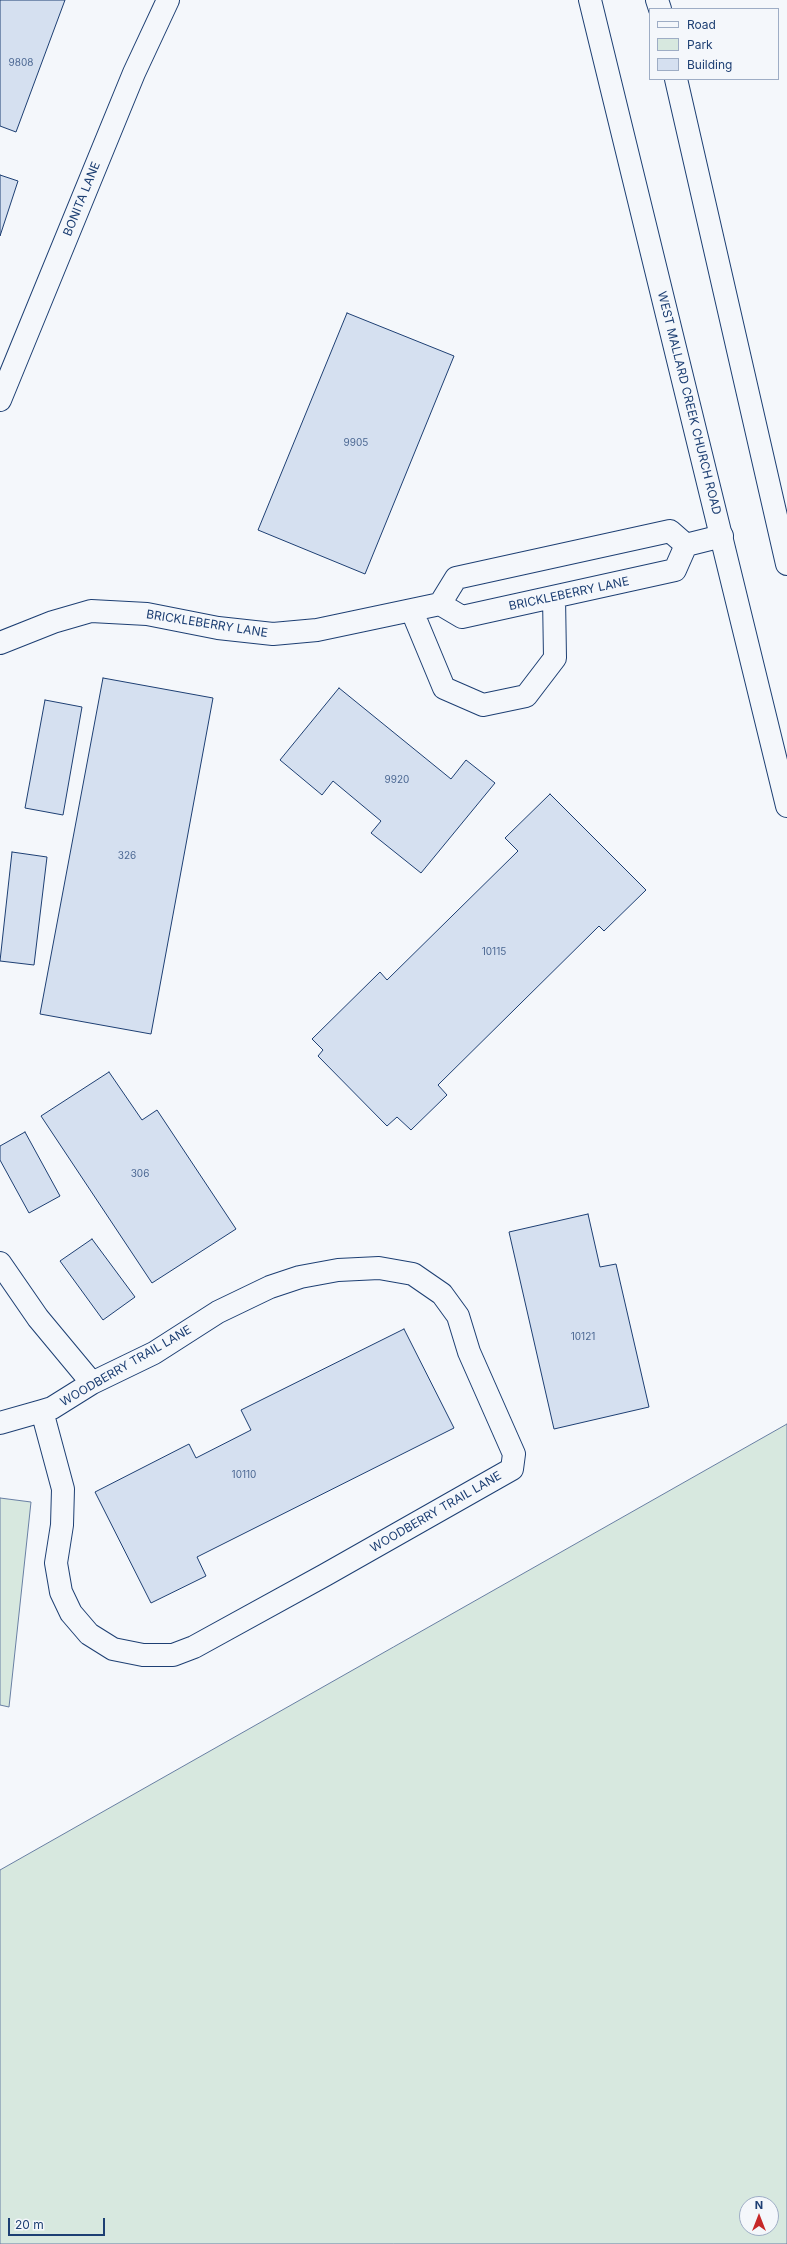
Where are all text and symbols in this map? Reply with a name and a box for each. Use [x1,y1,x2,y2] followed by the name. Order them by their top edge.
[649,8,779,80] legend
[687,17,716,32] text: Road
[687,37,713,52] text: Park
[9,57,33,69] house number: 9808
[687,57,732,72] text: Building
[61,160,103,238] street label: BONITA LANE
[654,290,724,516] street label: WEST MALLARD CREEK CHURCH ROAD
[344,437,368,449] house number: 9905
[508,574,630,614] street label: BRICKLEBERRY LANE
[145,607,269,641] street label: BRICKLEBERRY LANE
[385,774,409,786] house number: 9920
[118,850,136,862] house number: 326
[482,946,506,958] house number: 10115
[131,1168,149,1180] house number: 306
[58,1323,194,1409] street label: WOODBERRY TRAIL LANE
[571,1331,595,1343] house number: 10121
[232,1469,256,1481] house number: 10110
[368,1469,504,1555] street label: WOODBERRY TRAIL LANE
[739,2196,779,2236] north arrow
[755,2198,763,2212] text: N
[10,2210,107,2236] scale bar
[15,2217,44,2232] text: 20 m

